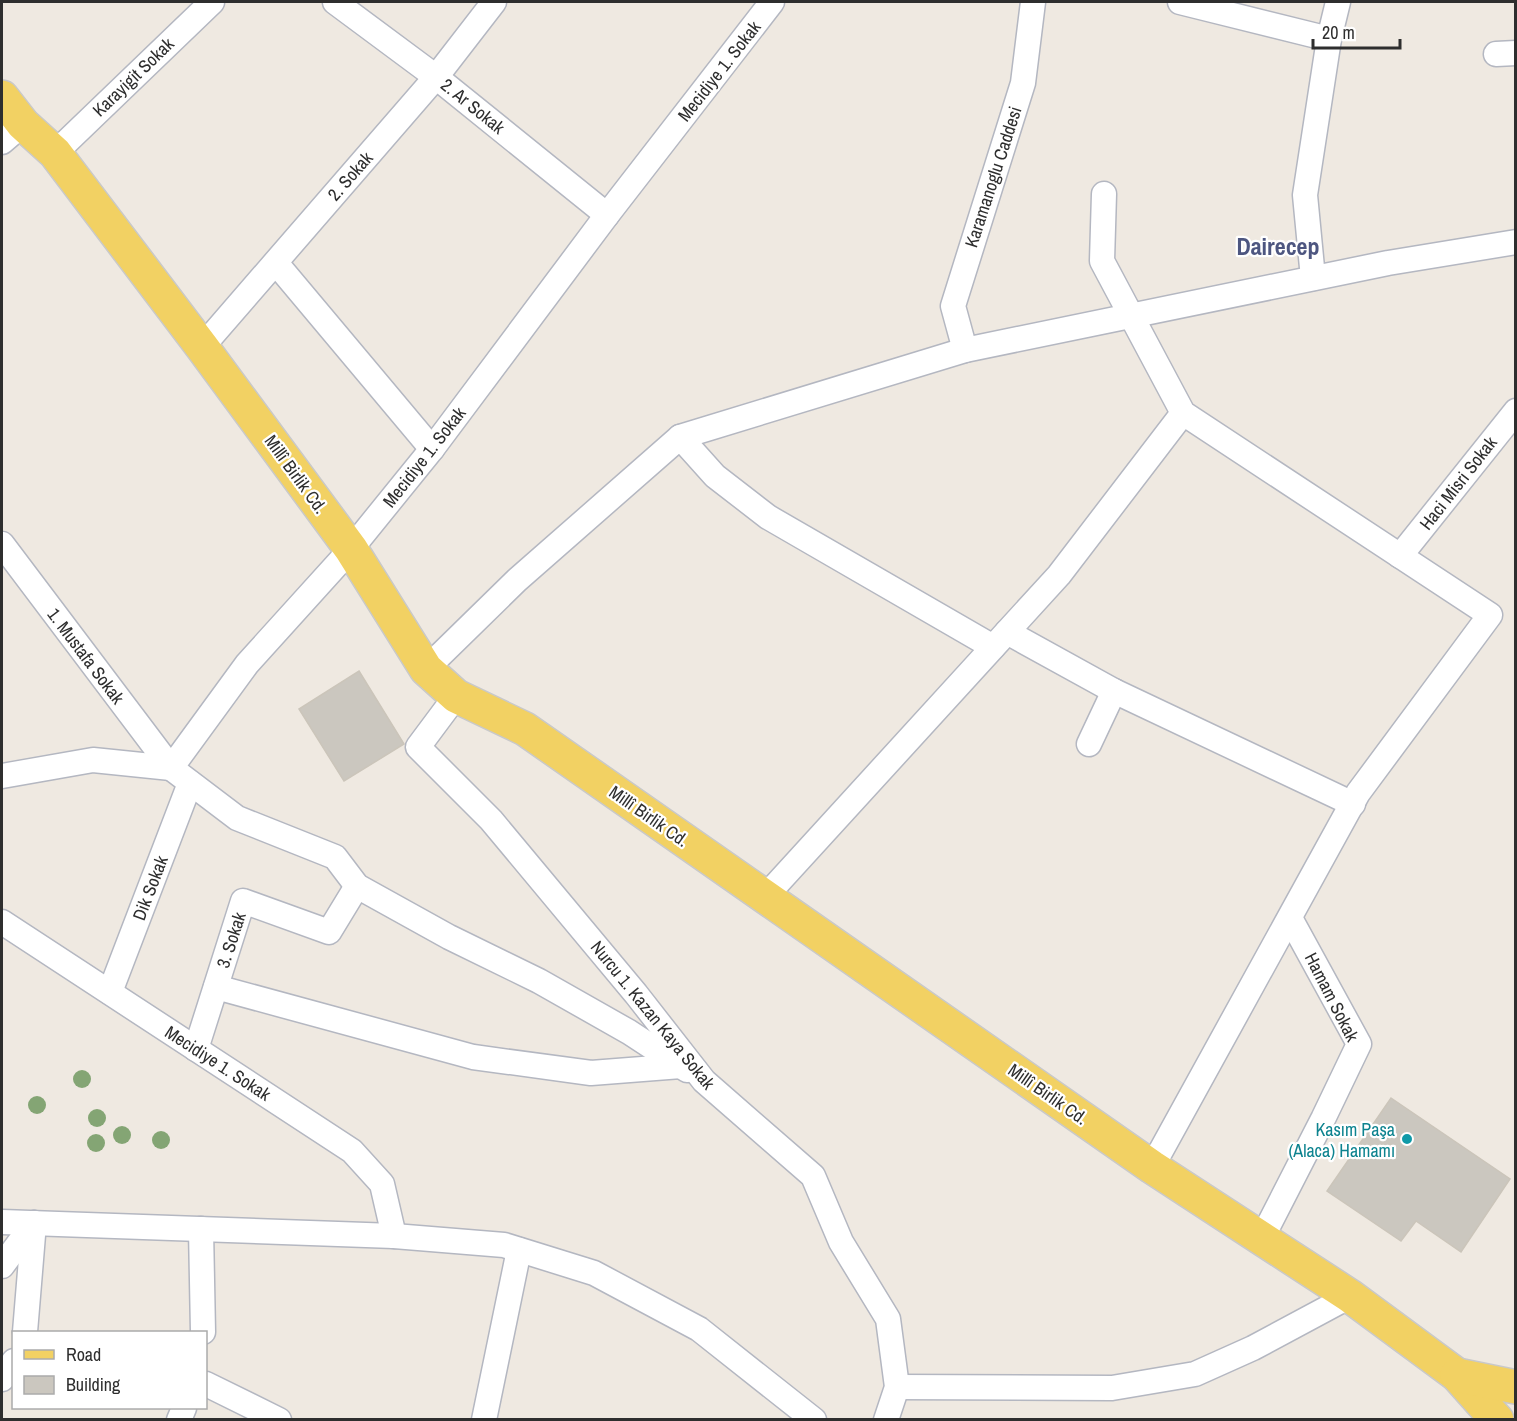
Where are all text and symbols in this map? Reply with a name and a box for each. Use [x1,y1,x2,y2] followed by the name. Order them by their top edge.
[1313,12,1400,50] scale bar
[672,15,767,127] street label: Mecidiye 1. Sokak
[1322,20,1355,45] text: 20 m
[87,31,180,122] street label: Karayigit Sokak
[436,73,511,140] street label: 2. Ar Sokak
[958,103,1028,251] street label: Karamanoglu Caddesi
[322,146,379,206] street label: 2. Sokak
[1236,230,1320,262] district label: Dairecep
[377,401,472,513] street label: Mecidiye 1. Sokak
[259,429,333,519] street label: Millî Birlik Cd.
[1414,431,1503,535] street label: Haci Misri Sokak
[42,603,131,710] street label: 1. Mustafa Sokak
[604,779,694,853] street label: Millî Birlik Cd.
[126,852,174,924] street label: Dik Sokak
[210,908,252,971] street label: 3. Sokak
[585,935,721,1095] street label: Nurcu 1. Kazan Kaya Sokak
[1299,948,1365,1046] street label: Hamam Sokak
[160,1019,276,1107] street label: Mecidiye 1. Sokak
[1003,1057,1093,1131] street label: Millî Birlik Cd.
[1288,1117,1395,1163] place label: Kasım Paşa (Alaca) Hamamı
[1400,1132,1414,1146] marker: Kasım Paşa (Alaca) Hamamı
[12,1331,207,1409] legend
[66,1342,101,1367] text: Road
[66,1372,121,1397] text: Building

